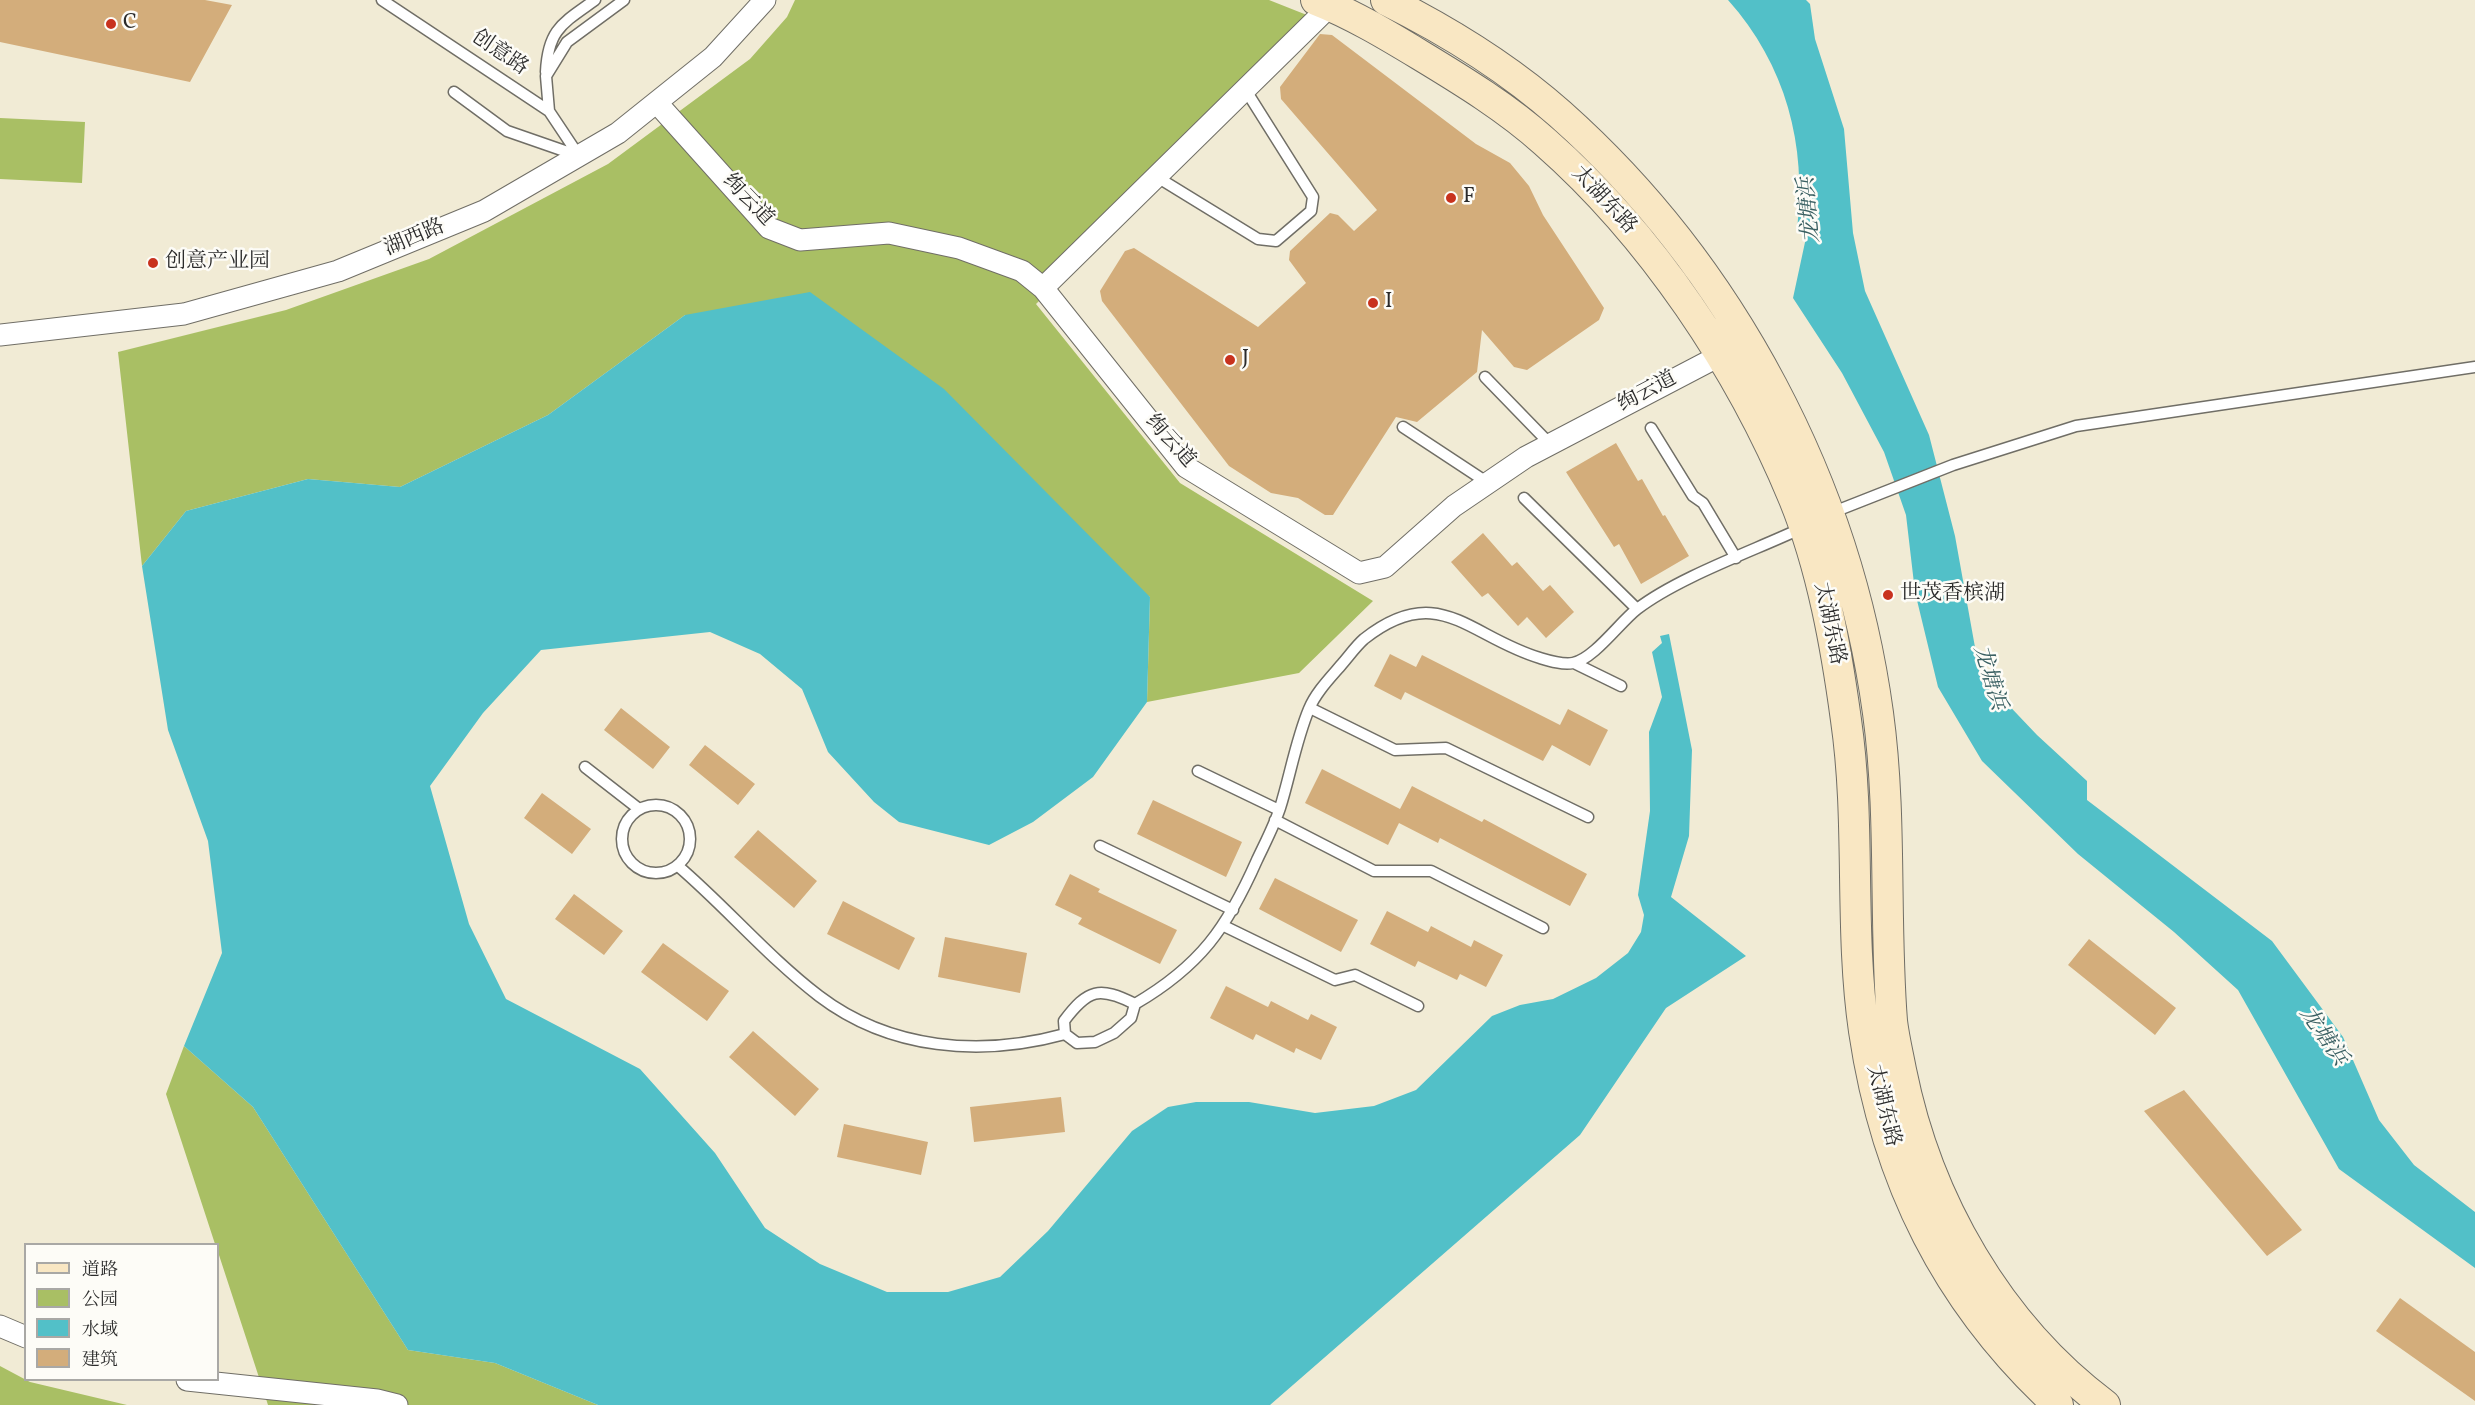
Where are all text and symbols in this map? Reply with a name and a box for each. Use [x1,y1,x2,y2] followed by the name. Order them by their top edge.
[123,11,137,37] place label: C
[104,17,118,31] marker: C
[466,26,532,82] street label: 创意路
[1565,162,1641,240] street label: 太湖东路
[716,170,778,232] street label: 绚云道
[1795,176,1827,244] water label: 龙塘浜
[1463,185,1475,211] place label: F
[1444,191,1458,205] marker: F
[381,215,449,263] street label: 湖西路
[165,250,270,276] place label: 创意产业园
[146,256,160,270] marker: 创意产业园
[1385,290,1392,316] place label: I
[1366,296,1380,310] marker: I
[1242,347,1249,373] place label: J
[1223,353,1237,367] marker: J
[1614,367,1682,419] street label: 绚云道
[1139,410,1199,474] street label: 绚云道
[1807,580,1849,668] street label: 太湖东路
[1900,582,2005,608] place label: 世茂香槟湖
[1881,588,1895,602] marker: 世茂香槟湖
[1966,643,2010,713] water label: 龙塘浜
[2292,1002,2352,1072] water label: 龙塘浜
[1860,1062,1904,1150] street label: 太湖东路
[24,1243,219,1381] legend
[82,1258,118,1283] text: 道路
[82,1288,118,1313] text: 公园
[82,1318,118,1343] text: 水域
[82,1348,118,1373] text: 建筑

